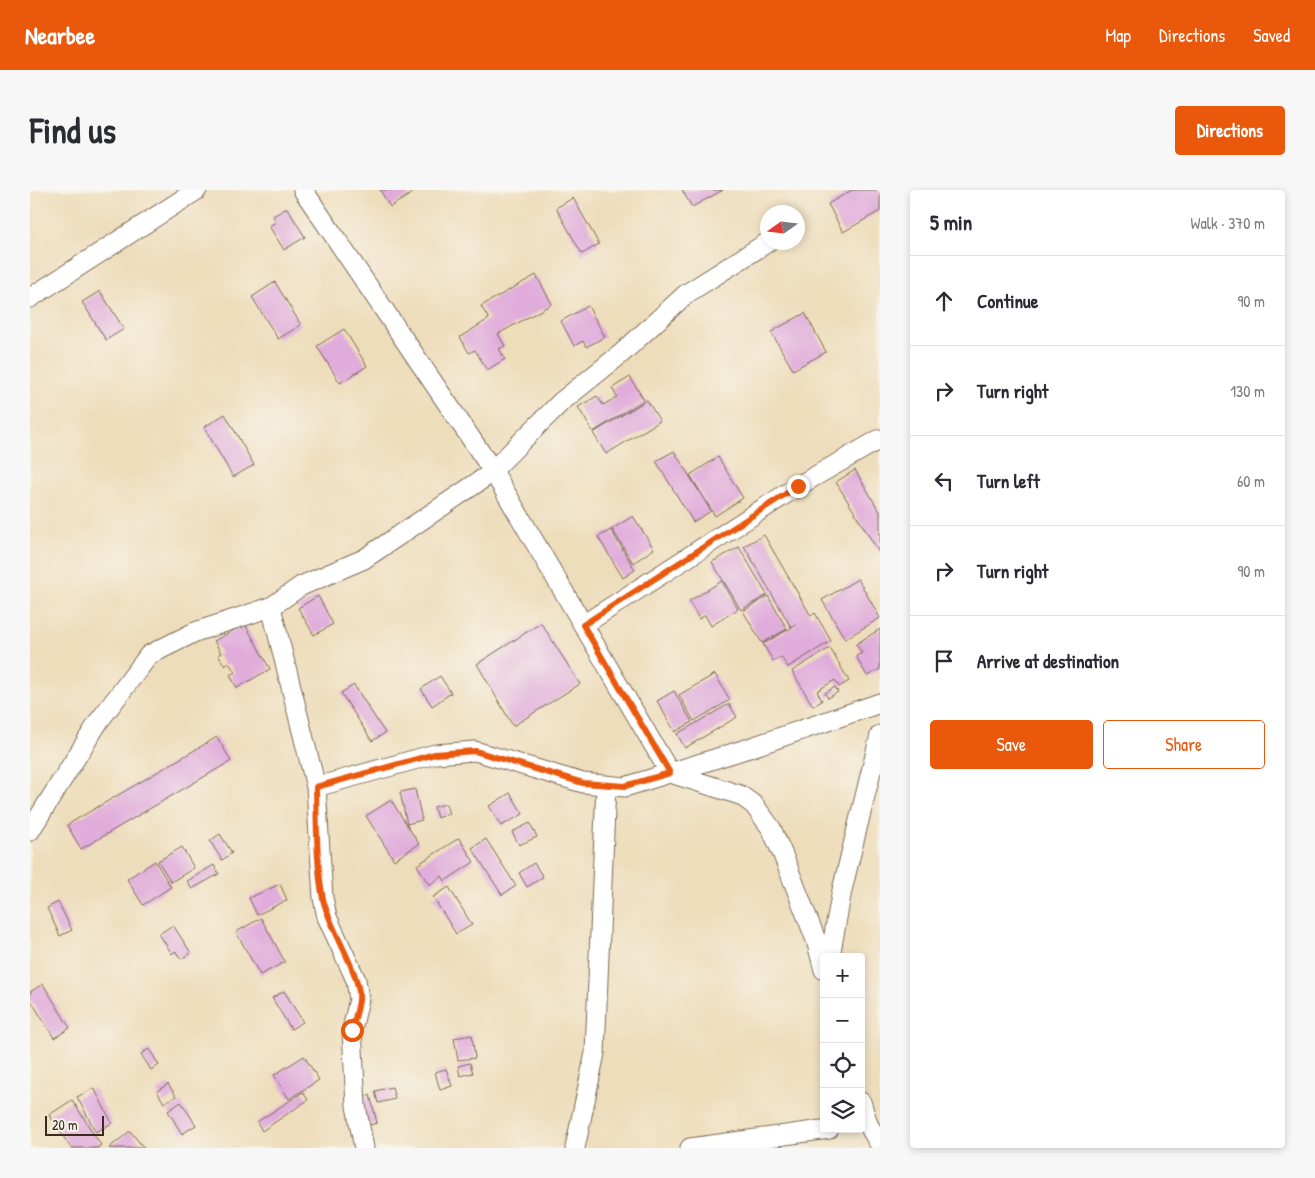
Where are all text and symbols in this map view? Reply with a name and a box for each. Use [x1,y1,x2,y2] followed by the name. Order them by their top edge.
[25,19,95,51] text: Nearbee
[1106,23,1131,48] text: Map
[1159,23,1225,48] text: Directions
[1253,23,1290,48] text: Saved
[1175,106,1285,155] button: Directions
[30,107,116,154] text: Find us
[760,205,805,250] north arrow
[930,208,972,237] text: 5 min
[1191,212,1265,234] text: Walk · 370 m
[930,287,958,315] icon: ahead
[977,288,1038,314] text: Continue
[1237,290,1265,312] text: 90 m
[930,377,958,405] icon: right
[977,378,1048,404] text: Turn right
[1230,380,1265,402] text: 130 m
[930,467,958,495] icon: left
[977,468,1040,494] text: Turn left
[1237,470,1265,492] text: 60 m
[787,475,810,498] route end
[930,557,958,585] icon: right
[977,558,1048,584] text: Turn right
[1237,560,1265,582] text: 90 m
[930,647,958,675] icon: arrive
[977,648,1119,674] text: Arrive at destination
[930,720,1093,769] button: Save
[1103,720,1265,769] button: Share
[820,953,865,1133] map controls
[820,953,865,998] button: +
[820,998,865,1043] button: −
[341,1019,364,1042] route start
[820,1043,865,1088] button: locate
[820,1088,865,1133] button: layers
[45,1113,104,1136] scale bar
[52,1115,78,1134] text: 20 m

